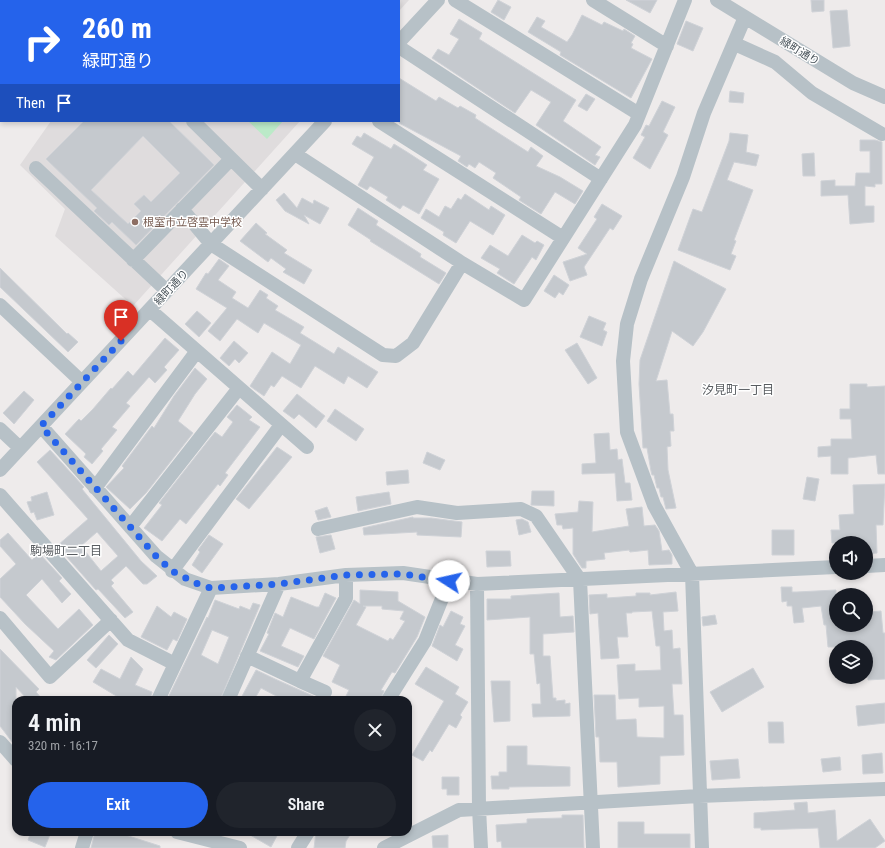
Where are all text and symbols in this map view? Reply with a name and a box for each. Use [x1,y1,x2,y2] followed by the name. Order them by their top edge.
[82,12,152,45] text: 260 m
[16,16,68,68] icon: right
[778,35,822,68] street label: 緑町通り
[82,50,154,71] text: 緑町通り
[53,92,75,114] icon: arrive
[16,94,45,112] text: Then
[143,216,242,229] place label: 根室市立啓雲中学校
[130,217,140,227] marker: 根室市立啓雲中学校
[152,267,191,308] street label: 緑町通り
[104,300,138,341] pin
[110,306,132,328] icon: arrive
[702,383,774,397] district label: 汐見町一丁目
[829,536,873,684] map controls
[829,536,873,580] button: sound
[30,544,102,558] district label: 駒場町二丁目
[428,560,470,602] position arrow
[829,588,873,632] button: search
[829,640,873,684] button: layers
[28,709,81,737] text: 4 min
[354,709,396,751] button: close
[28,738,98,753] text: 320 m · 16:17
[28,782,208,828] button: Exit
[216,782,396,828] button: Share

